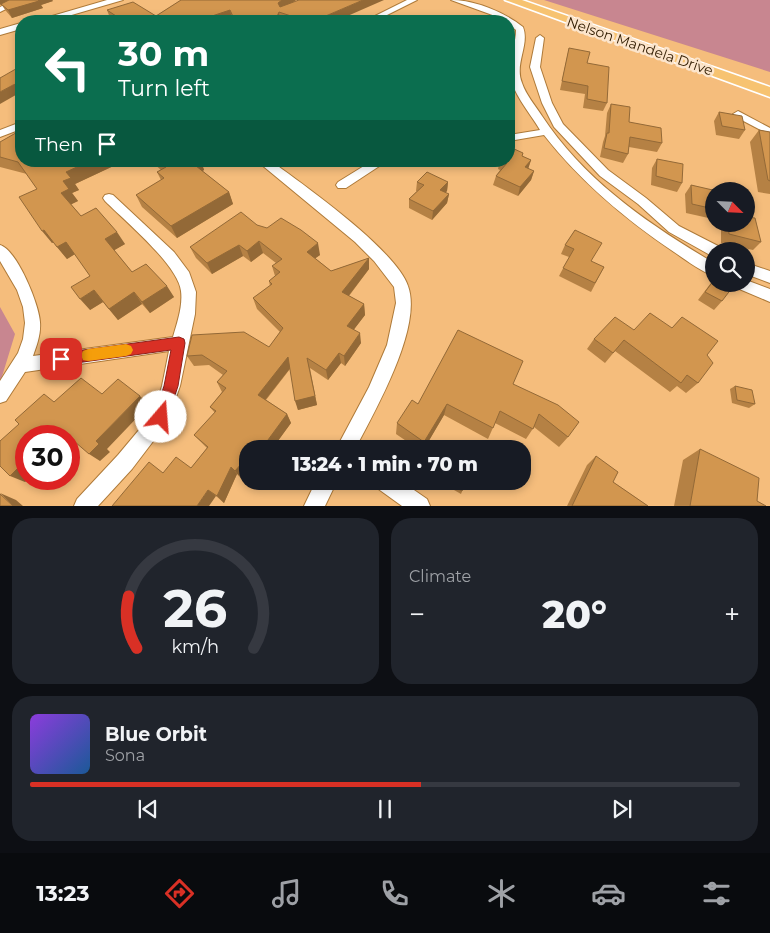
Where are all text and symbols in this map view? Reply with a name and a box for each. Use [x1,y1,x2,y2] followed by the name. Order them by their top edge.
[564,12,716,80] street label: Nelson Mandela Drive
[118,32,209,75] text: 30 m
[35,35,100,100] icon: left
[118,75,210,102] text: Turn left
[93,130,121,158] icon: arrive
[35,133,83,156] text: Then
[705,182,755,232] north arrow
[705,182,755,292] map controls
[705,242,755,292] button: search
[40,338,82,380] pin
[47,345,75,373] icon: arrive
[134,390,186,442] position arrow
[15,425,80,490] speed limit sign: 30
[292,453,478,476] text: 13:24 · 1 min · 70 m
[409,567,471,586] text: Climate
[164,577,227,640] text: 26
[542,591,607,638] text: 20°
[409,597,425,631] text: −
[724,597,740,631] text: +
[172,636,219,657] text: km/h
[105,723,207,746] text: Blue Orbit
[105,746,145,765] text: Sona
[134,795,162,823] icon: previous
[371,795,399,823] icon: pause
[608,795,636,823] icon: next
[162,876,197,911] icon: directions
[269,876,304,911] icon: music
[377,876,412,911] icon: phone
[484,876,519,911] icon: climate
[591,876,626,911] icon: car
[699,876,734,911] icon: filters
[36,880,90,907] text: 13:23

